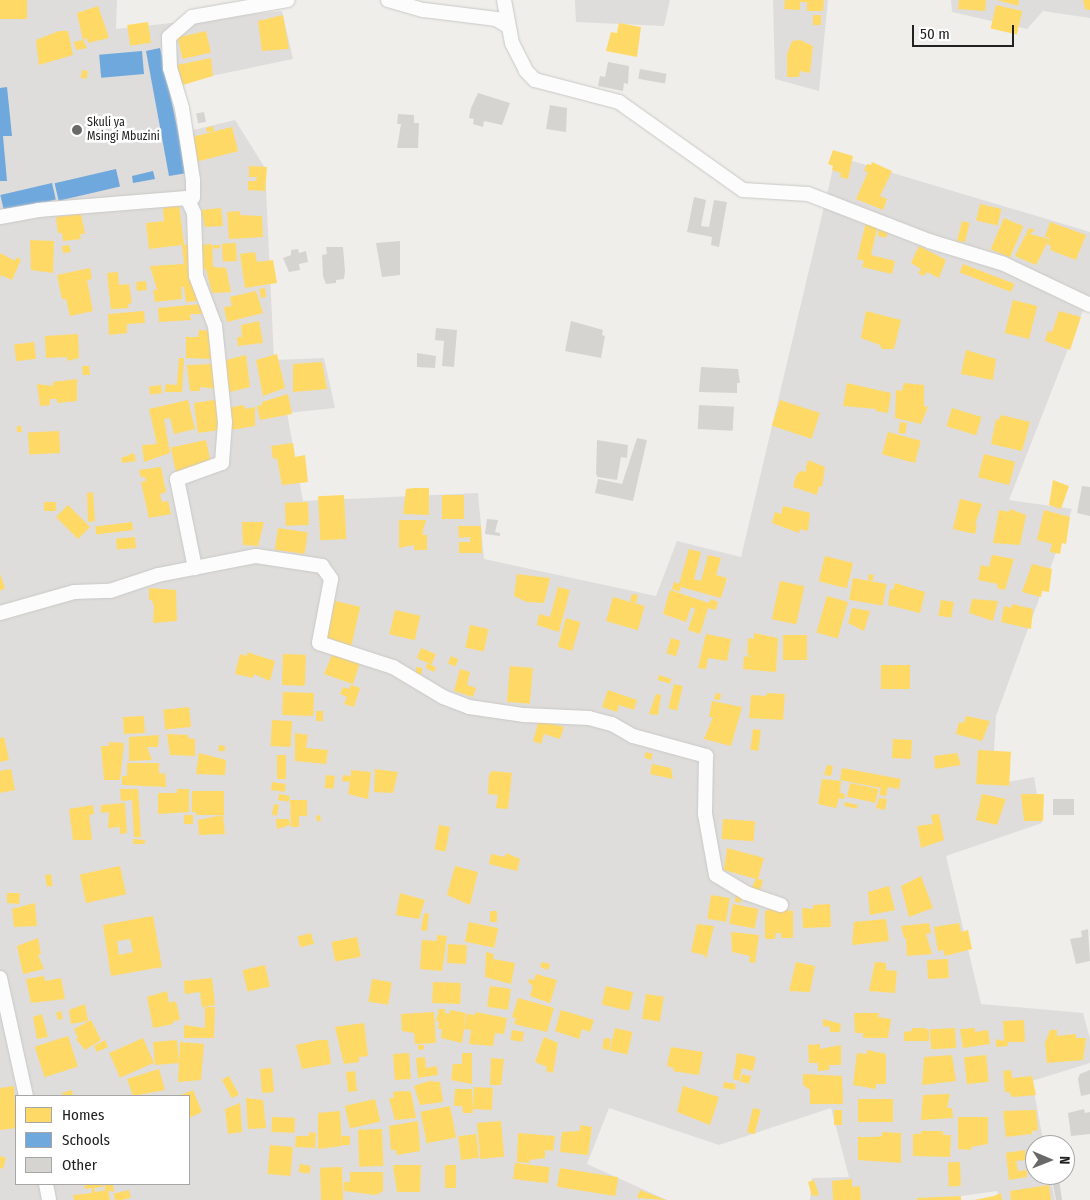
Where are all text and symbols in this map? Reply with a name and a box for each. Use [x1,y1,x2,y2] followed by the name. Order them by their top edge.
[915,15,1018,47] scale bar
[920,25,950,43] text: 50 m
[87,116,160,144] place label: Skuli ya Msingi Mbuzini
[71,124,83,136] marker: Skuli ya Msingi Mbuzini
[15,1095,190,1185] legend
[62,1106,104,1124] text: Homes
[62,1131,110,1149] text: Schools
[1025,1135,1075,1185] north arrow
[62,1156,97,1174] text: Other
[1056,1156,1073,1165] text: N

